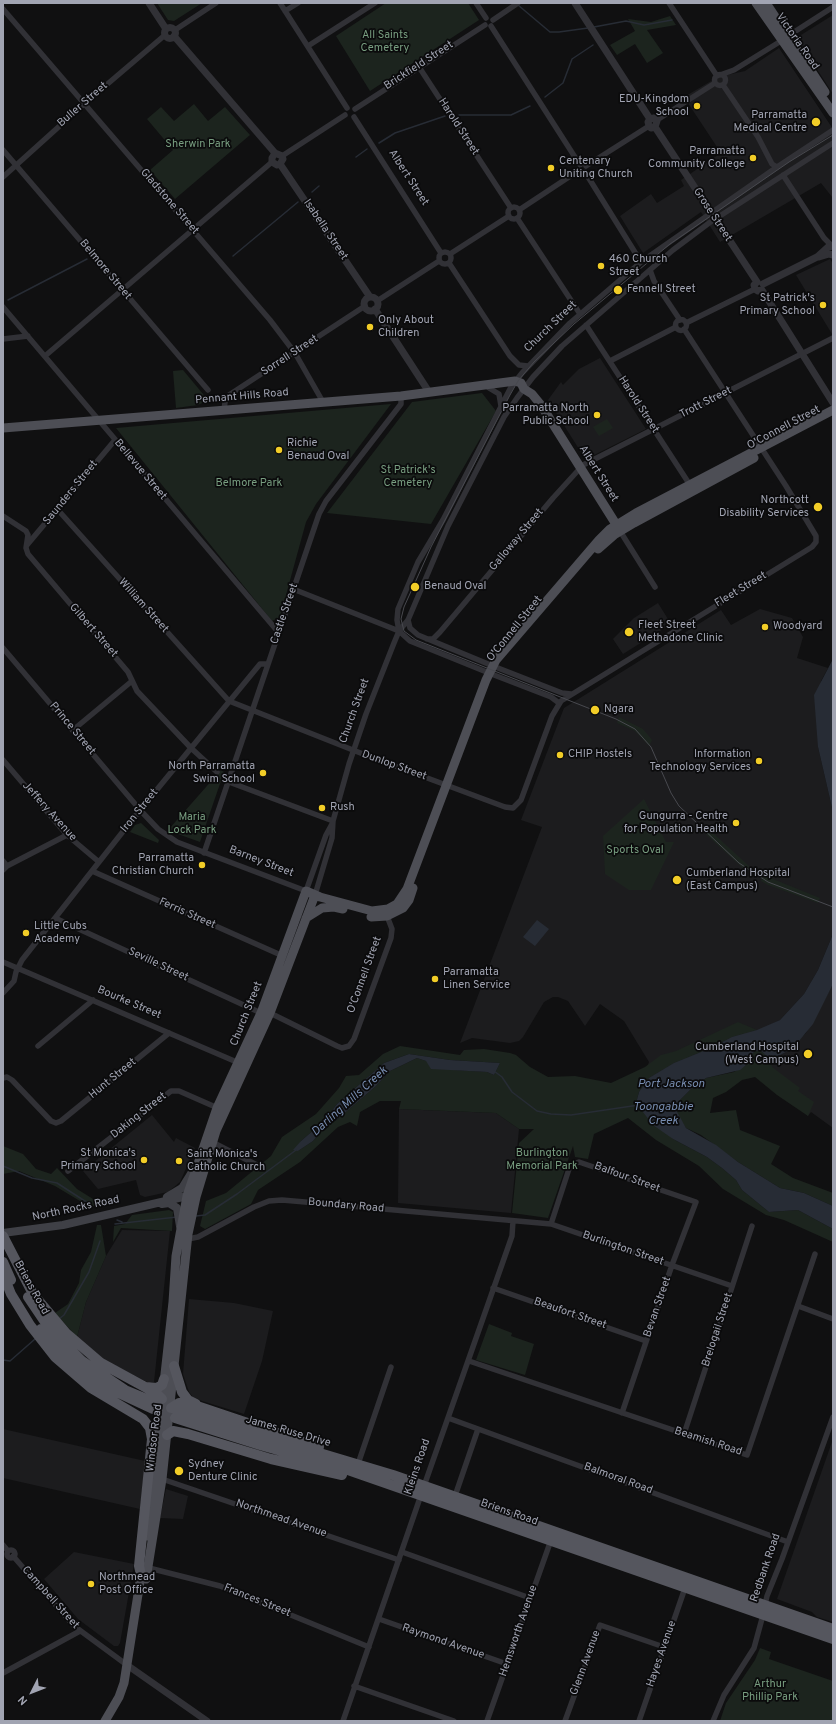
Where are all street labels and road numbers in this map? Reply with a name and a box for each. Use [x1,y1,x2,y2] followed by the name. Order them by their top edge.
[773,11,821,73] street label: Victoria Road
[382,39,456,93] street label: Brickfield Street
[55,80,111,130] street label: Buller Street
[435,96,481,158] street label: Harold Street
[385,147,431,209] street label: Albert Street
[137,166,201,238] street label: Gladstone Street
[690,186,734,244] street label: Grose Street
[300,197,350,263] street label: Isabella Street
[76,237,134,303] street label: Belmore Street
[522,299,580,355] street label: Church Street
[259,333,321,379] street label: Sorrell Street
[615,374,661,436] street label: Harold Street
[678,384,734,422] street label: Trott Street
[195,386,289,408] street label: Pennant Hills Road
[745,403,823,453] street label: O'Connell Street
[111,437,169,503] street label: Bellevue Street
[575,443,621,505] street label: Albert Street
[41,458,101,528] street label: Saunders Street
[487,506,547,574] street label: Galloway Street
[713,569,769,611] street label: Fleet Street
[115,576,171,636] street label: William Street
[268,582,302,646] street label: Castle Street
[484,593,546,665] street label: O'Connell Street
[66,601,120,661] street label: Gilbert Street
[337,677,373,745] street label: Church Street
[46,700,98,758] street label: Prince Street
[360,748,428,784] street label: Dunlop Street
[19,780,79,844] street label: Jeffery Avenue
[118,787,162,835] street label: Iron Street
[227,844,295,880] street label: Barney Street
[157,896,217,932] street label: Ferris Street
[345,935,385,1015] street label: O'Connell Street
[126,945,190,985] street label: Seville Street
[228,980,266,1048] street label: Church Street
[95,984,163,1022] street label: Bourke Street
[87,1056,139,1102] street label: Hunt Street
[108,1090,170,1142] street label: Daking Street
[592,1160,662,1196] street label: Balfour Street
[31,1193,121,1225] street label: North Rocks Road
[307,1196,385,1216] street label: Boundary Road
[581,1229,665,1269] street label: Burlington Street
[11,1259,51,1317] street label: Briens Road
[641,1275,675,1339] street label: Bevan Street
[700,1291,736,1369] street label: Brelogail Street
[532,1295,608,1333] street label: Beaufort Street
[144,1403,166,1473] street label: Windsor Road
[244,1414,332,1450] street label: James Ruse Drive
[672,1425,744,1459] street label: Beamish Road
[402,1437,434,1497] street label: Kleins Road
[582,1460,654,1498] street label: Balmoral Road
[234,1497,328,1541] street label: Northmead Avenue
[479,1497,539,1529] street label: Briens Road
[748,1532,784,1604] street label: Redbank Road
[18,1564,82,1632] street label: Campbell Street
[222,1582,292,1620] street label: Frances Street
[497,1584,541,1678] street label: Hemsworth Avenue
[644,1619,680,1689] street label: Hayes Avenue
[400,1622,486,1662] street label: Raymond Avenue
[568,1629,604,1697] street label: Glenn Avenue

